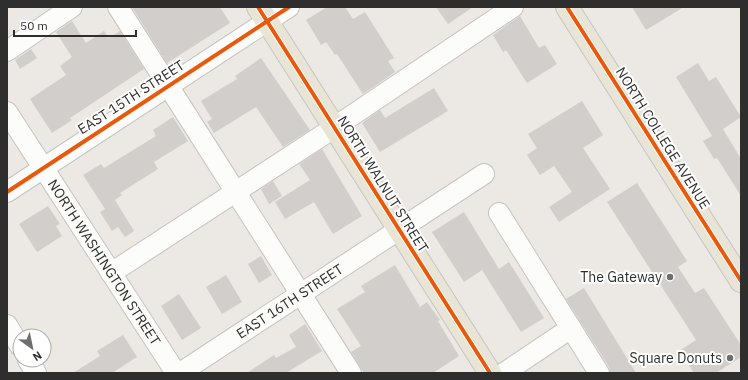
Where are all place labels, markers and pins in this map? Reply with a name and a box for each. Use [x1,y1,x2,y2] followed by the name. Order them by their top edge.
[580,268,662,286] place label: The Gateway
[665,272,675,282] marker: The Gateway
[629,349,722,367] place label: Square Donuts
[725,353,735,363] marker: Square Donuts

